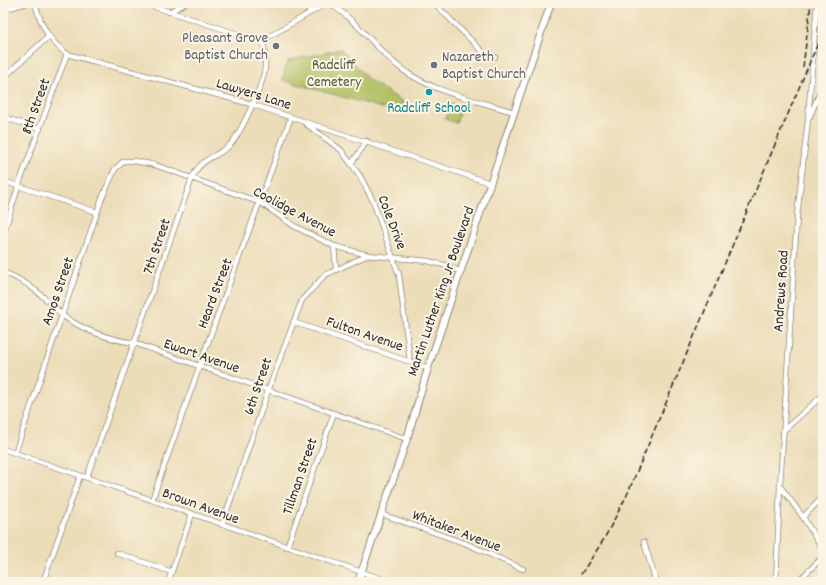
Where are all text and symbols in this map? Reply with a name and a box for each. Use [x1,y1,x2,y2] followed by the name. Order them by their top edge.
[182,28,268,67] place label: Pleasant Grove Baptist Church
[271,41,281,51] marker: Pleasant Grove Baptist Church
[442,47,526,86] place label: Nazareth Baptist Church
[307,55,362,94] park label: Radcliff Cemetery
[429,60,439,70] marker: Nazareth Baptist Church
[213,73,294,117] street label: Lawyers Lane
[17,75,57,138] street label: 8th Street
[424,87,434,97] marker: Radcliff School
[387,98,471,120] place label: Radcliff School
[248,182,340,244] street label: Coolidge Avenue
[371,192,412,253] street label: Cole Drive
[403,204,481,379] street label: Martin Luther King Jr Boulevard
[138,215,178,278] street label: 7th Street
[768,250,796,333] street label: Andrews Road
[37,254,81,329] street label: Amos Street
[192,255,240,332] street label: Heard Street
[323,311,406,358] street label: Fulton Avenue
[160,334,243,380] street label: Ewart Avenue
[239,354,279,418] street label: 6th Street
[277,435,324,518] street label: Tillman Street
[159,483,242,531] street label: Brown Avenue
[409,505,504,559] street label: Whitaker Avenue

